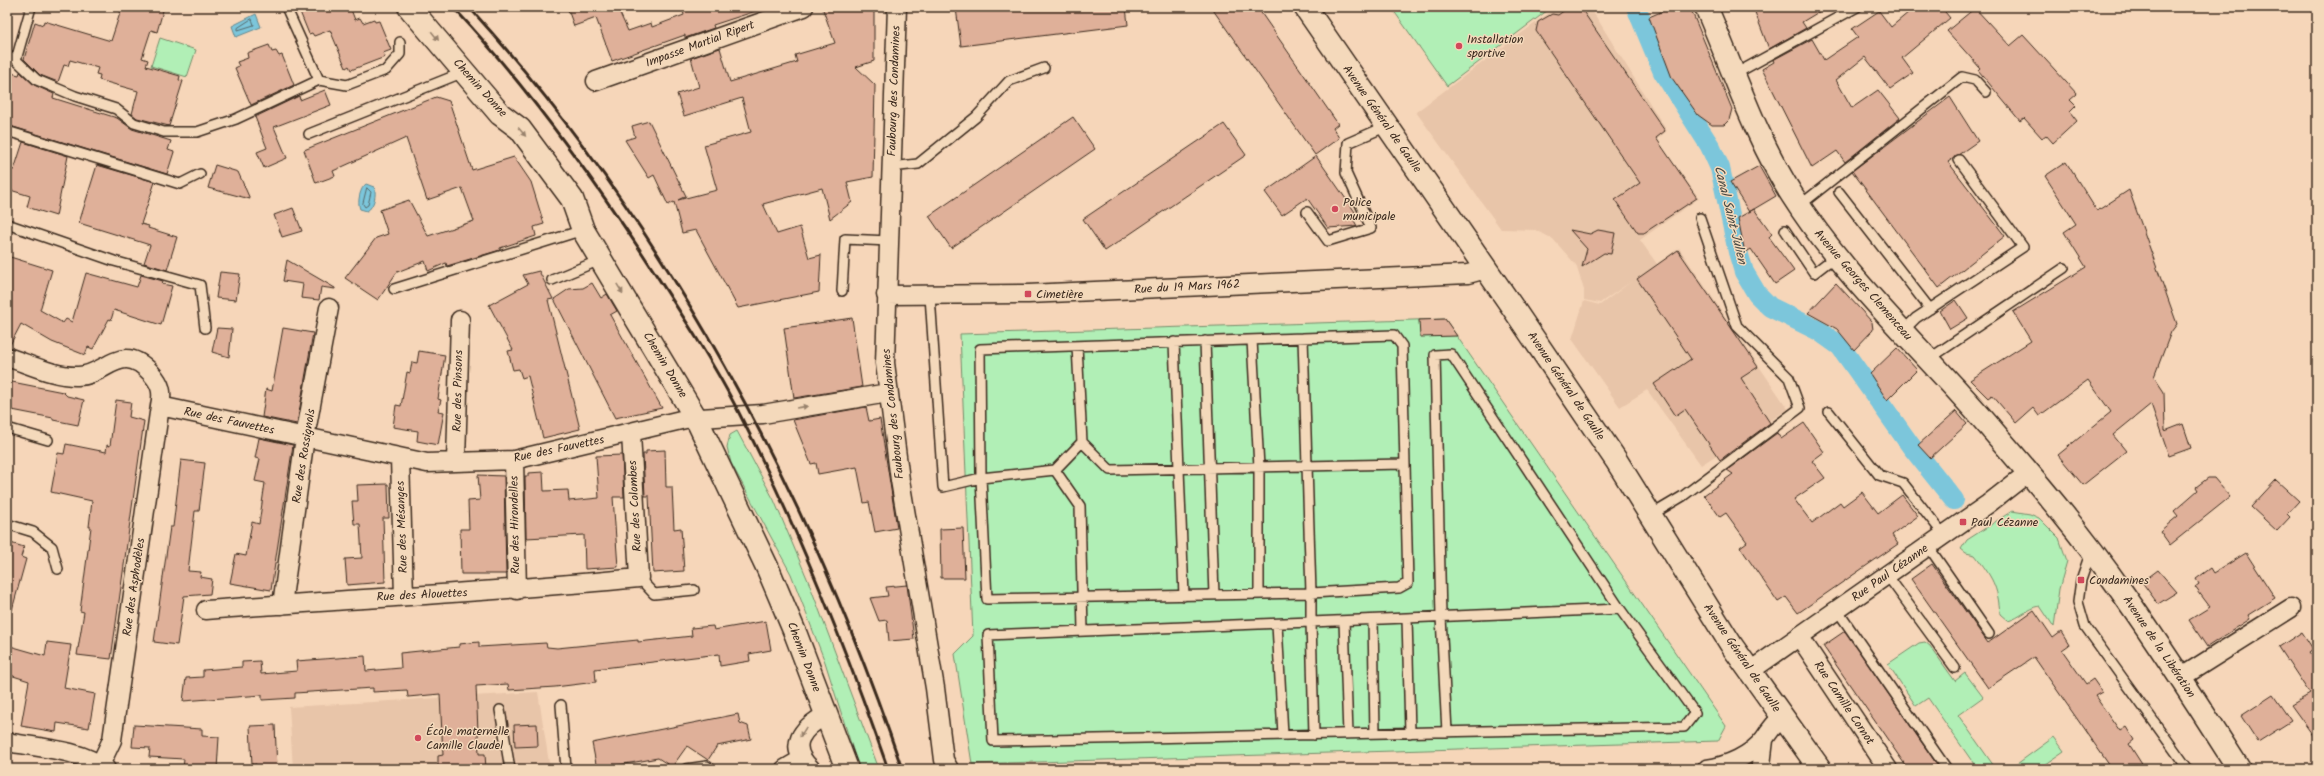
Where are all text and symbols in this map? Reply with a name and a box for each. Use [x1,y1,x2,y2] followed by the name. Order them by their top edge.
[643,15,757,73] street label: Impasse Martial Ripert
[882,25,906,157] street label: Faubourg des Condamines
[1467,30,1523,63] place label: Installation sportive
[431,31,440,42] one-way arrow
[1454,41,1464,51] marker: Installation sportive
[448,54,512,122] street label: Chemin Donne
[1338,61,1427,177] street label: Avenue Général de Gaulle
[517,127,526,137] one-way arrow
[1708,164,1753,267] water label: Canal Saint-Julien
[1343,193,1396,226] place label: Police municipale
[1330,204,1340,214] marker: Police municipale
[1809,225,1917,345] street label: Avenue Georges Clemenceau
[1133,275,1241,299] street label: Rue du 19 Mars 1962
[616,284,624,294] one-way arrow
[1036,285,1084,304] place label: Cimetière
[1023,289,1033,299] marker: Cimetière
[638,328,693,402] street label: Chemin Donne
[1522,328,1610,445] street label: Avenue Général de Gaulle
[877,348,909,480] street label: Faubourg des Condamines
[448,350,468,432] street label: Rue des Pinsons
[182,402,276,440] street label: Rue des Fauvettes
[796,404,808,410] one-way arrow
[287,407,321,505] street label: Rue des Rossignols
[512,430,606,468] street label: Rue des Fauvettes
[623,460,647,552] street label: Rue des Colombes
[505,475,525,575] street label: Rue des Hirondelles
[391,481,413,573] street label: Rue des Mésanges
[1971,513,2039,532] place label: Paul Cézanne
[1958,517,1968,527] marker: Paul Cézanne
[118,537,150,637] street label: Rue des Asphodèles
[1848,539,1933,607] street label: Rue Paul Cézanne
[2089,571,2149,590] place label: Condamines
[2076,575,2086,585] marker: Condamines
[376,583,468,607] street label: Rue des Alouettes
[2118,592,2200,702] street label: Avenue de la Libération
[1698,600,1786,717] street label: Avenue Général de Gaulle
[782,619,826,696] street label: Chemin Donne
[1809,657,1879,749] street label: Rue Camille Cornot
[426,722,510,755] place label: École maternelle Camille Claudel
[800,726,807,738] one-way arrow
[413,733,423,743] marker: École maternelle Camille Claudel

